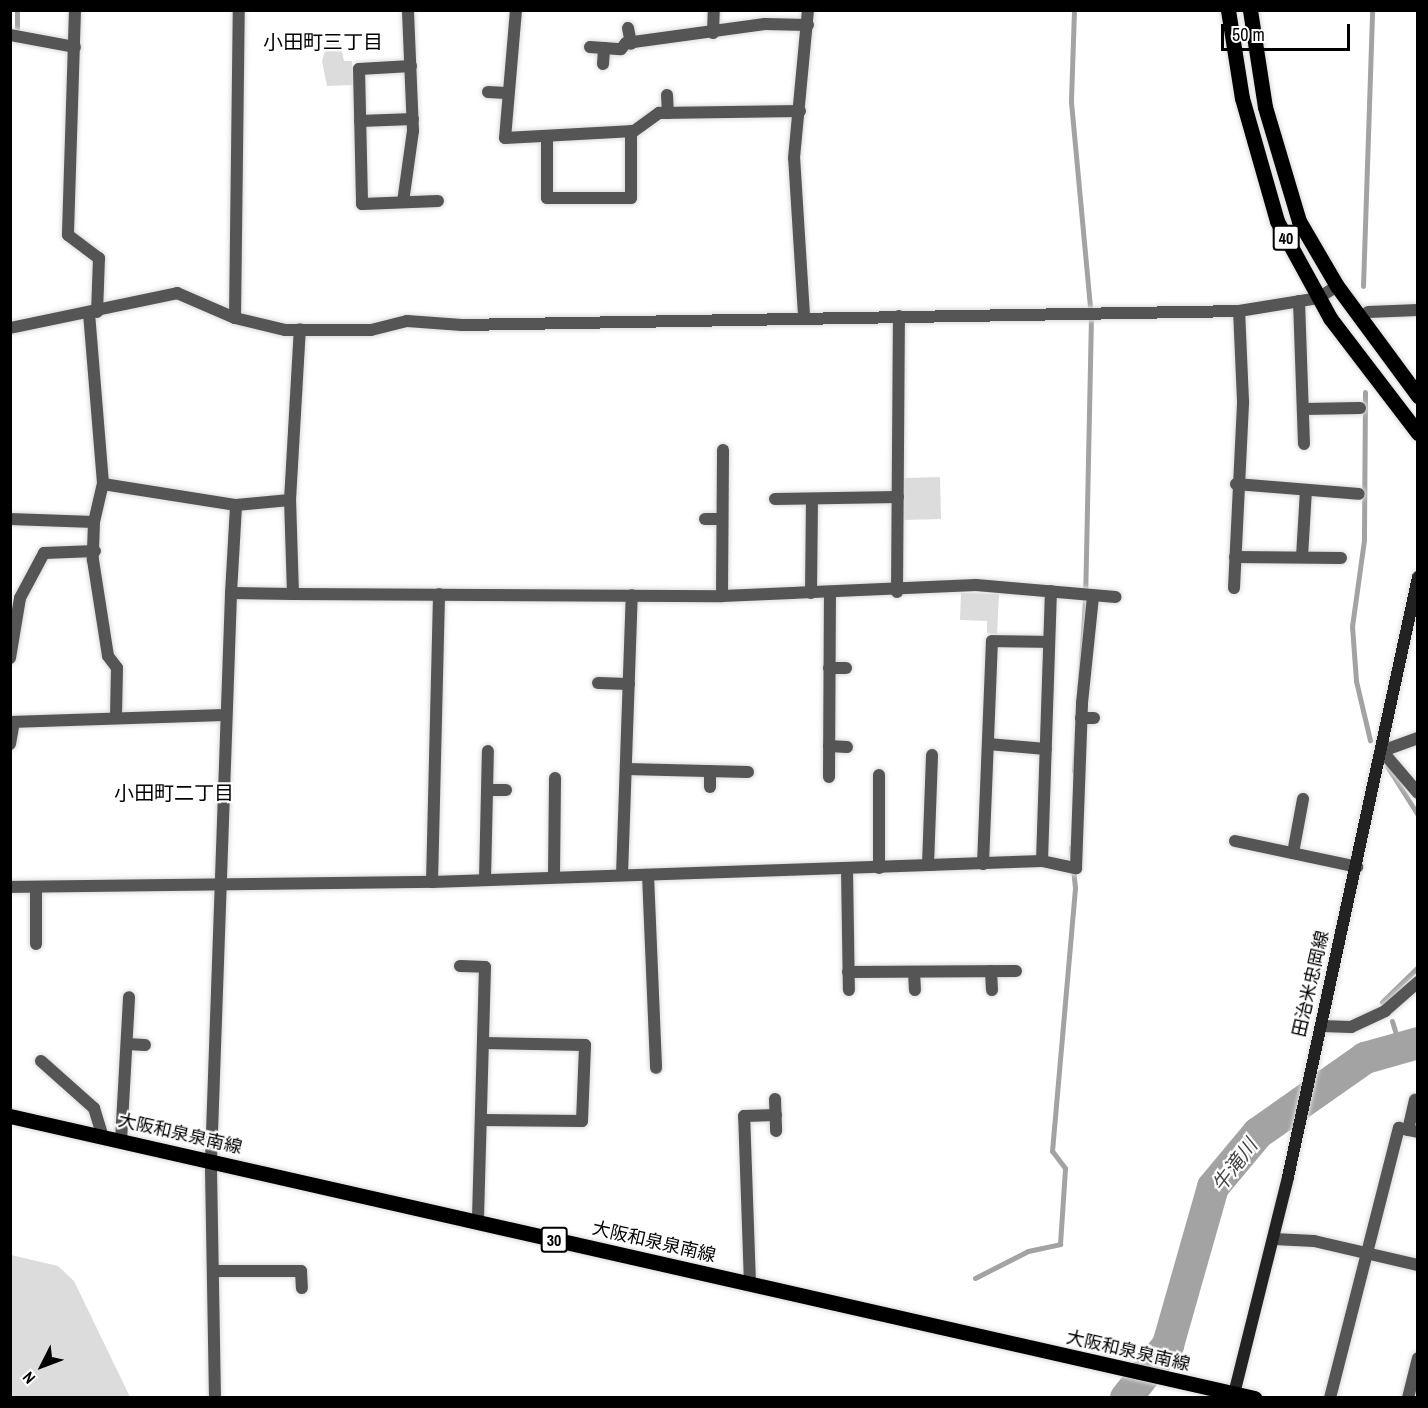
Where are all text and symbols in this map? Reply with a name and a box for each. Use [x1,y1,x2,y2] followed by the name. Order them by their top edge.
[1224,12,1353,50] scale bar
[1232,22,1265,47] text: 50 m
[263,29,383,53] district label: 小田町三丁目
[1272,225,1300,251] road number: 40
[114,780,234,804] district label: 小田町二丁目
[1288,929,1334,1039] street label: 田治米忠岡線
[116,1109,244,1159] street label: 大阪和泉泉南線
[1206,1134,1262,1196] water label: 牛滝川
[590,1217,718,1267] street label: 大阪和泉泉南線
[540,1227,568,1253] road number: 30
[1064,1326,1192,1376] street label: 大阪和泉泉南線
[12,1336,72,1396] north arrow
[17,1367,40,1389] text: N

